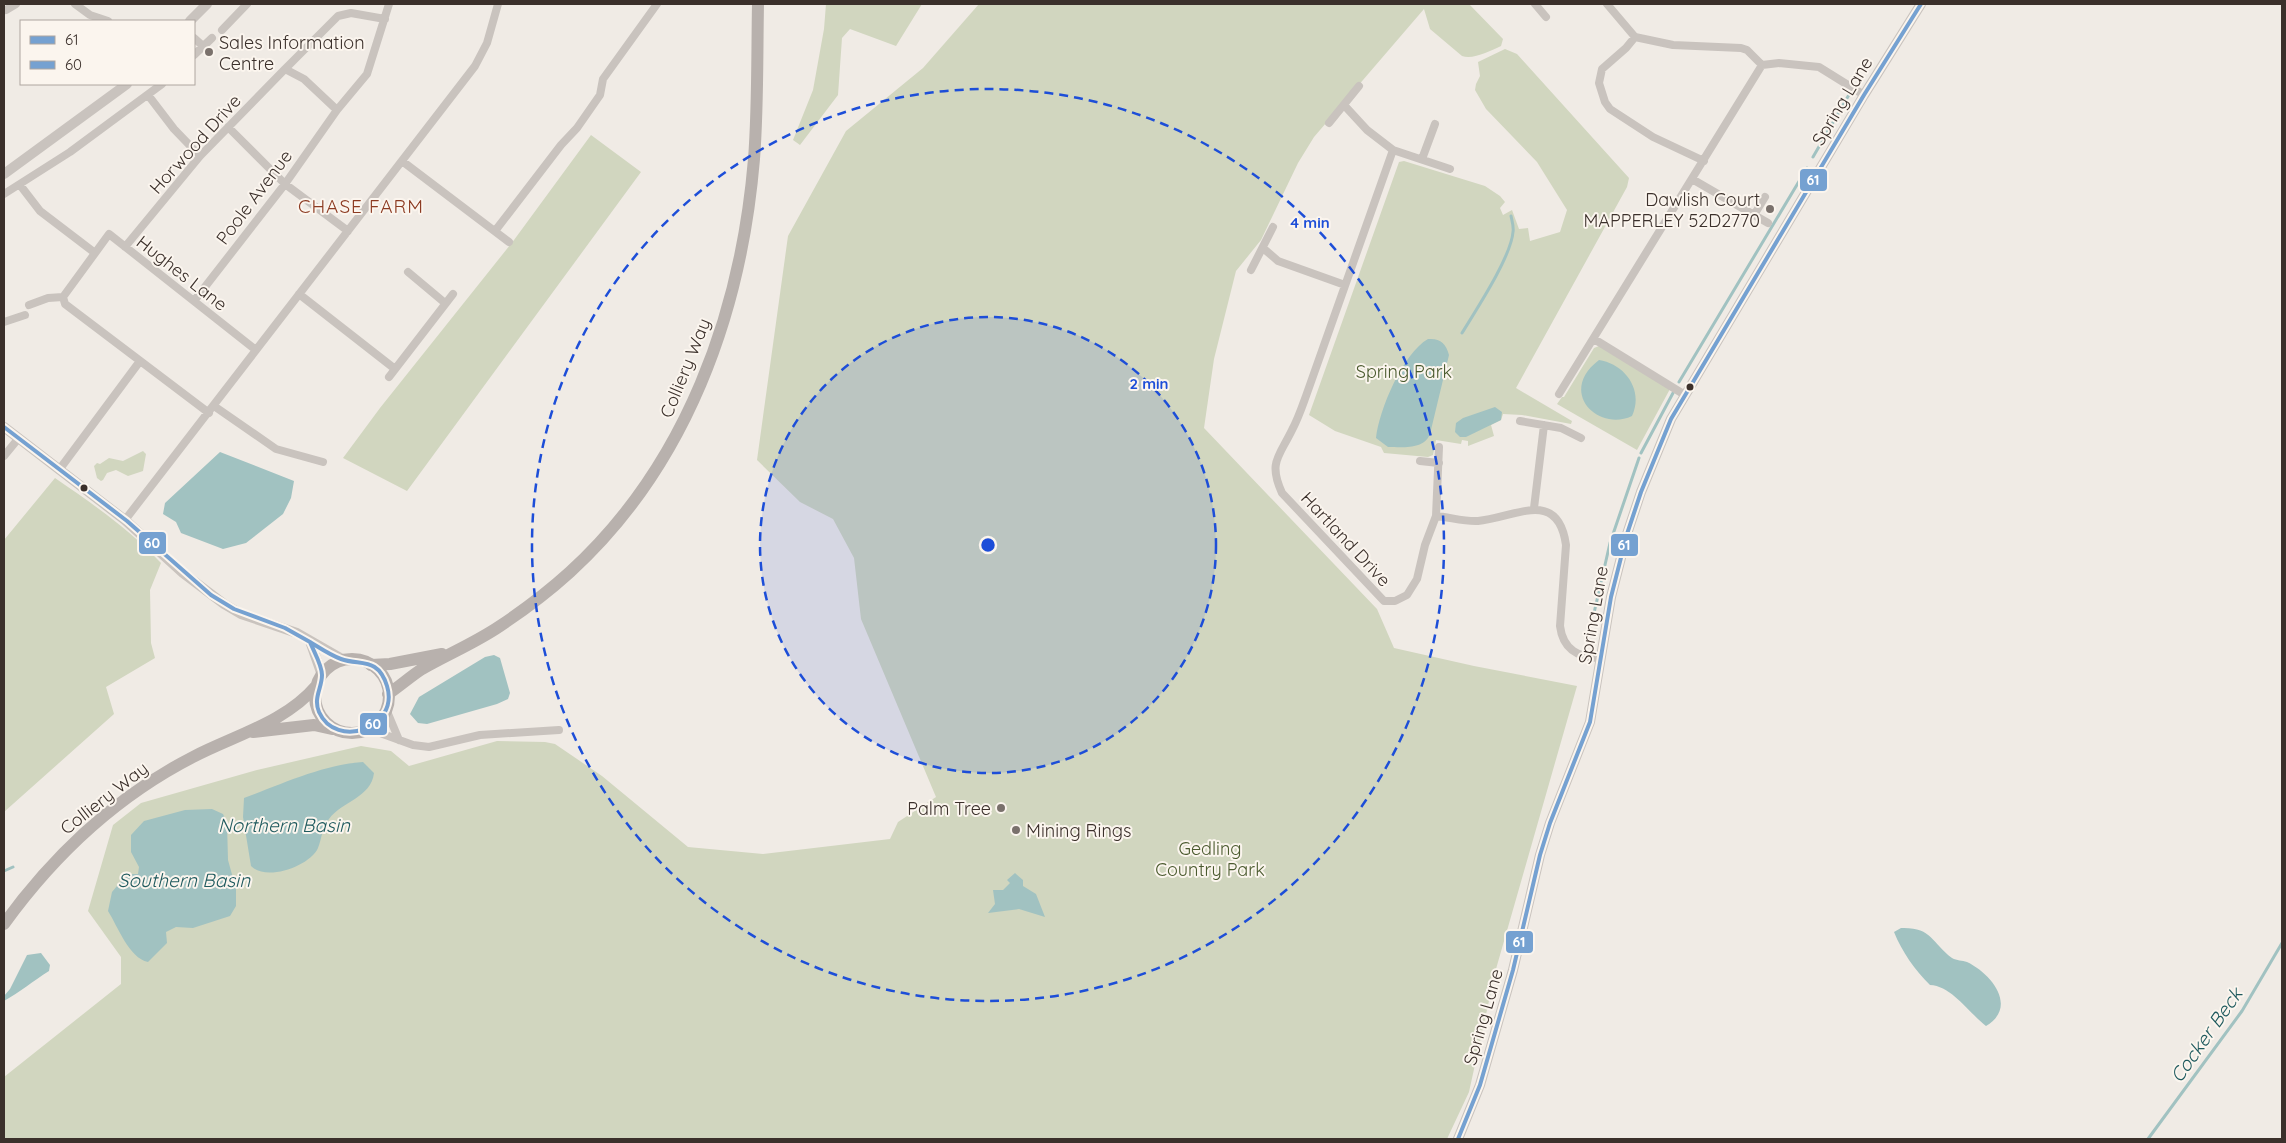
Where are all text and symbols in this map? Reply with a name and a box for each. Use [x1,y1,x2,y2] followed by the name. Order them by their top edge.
[20,20,195,85] legend
[65,30,79,49] text: 61
[219,31,365,75] place label: Sales Information Centre
[203,46,215,58] marker: Sales Information Centre
[1807,52,1877,150] street label: Spring Lane
[65,55,82,74] text: 60
[144,89,246,199] street label: Horwood Drive
[211,145,297,249] street label: Poole Avenue
[1799,168,1828,192] line badge: 61
[1807,171,1819,189] text: 61
[1583,188,1760,232] place label: Dawlish Court MAPPERLEY 52D2770
[298,194,424,218] district label: CHASE FARM
[1764,203,1776,215] marker: Dawlish Court MAPPERLEY 52D2770
[1290,213,1330,232] text: 4 min
[132,230,232,316] street label: Hughes Lane
[655,315,715,421] street label: Colliery Way
[1356,360,1452,383] park label: Spring Park
[1129,374,1169,393] text: 2 min
[1685,382,1695,392] unlabelled marker
[79,483,89,493] unlabelled marker
[1296,487,1396,591] street label: Hartland Drive
[138,531,167,555] line badge: 60
[1610,533,1639,557] line badge: 61
[144,534,161,552] text: 60
[979,536,997,554] centre of rings
[1618,536,1630,554] text: 61
[1573,564,1613,666] street label: Spring Lane
[359,712,388,736] line badge: 60
[365,715,382,733] text: 60
[55,757,153,839] street label: Colliery Way
[907,797,991,820] place label: Palm Tree
[995,802,1007,814] marker: Palm Tree
[218,813,351,837] water label: Northern Basin
[1026,819,1131,842] place label: Mining Rings
[1010,824,1022,836] marker: Mining Rings
[1155,837,1265,881] park label: Gedling Country Park
[118,868,251,892] water label: Southern Basin
[1505,930,1534,954] line badge: 61
[1513,933,1525,951] text: 61
[1458,966,1508,1068] street label: Spring Lane
[2165,982,2248,1087] water label: Cocker Beck

